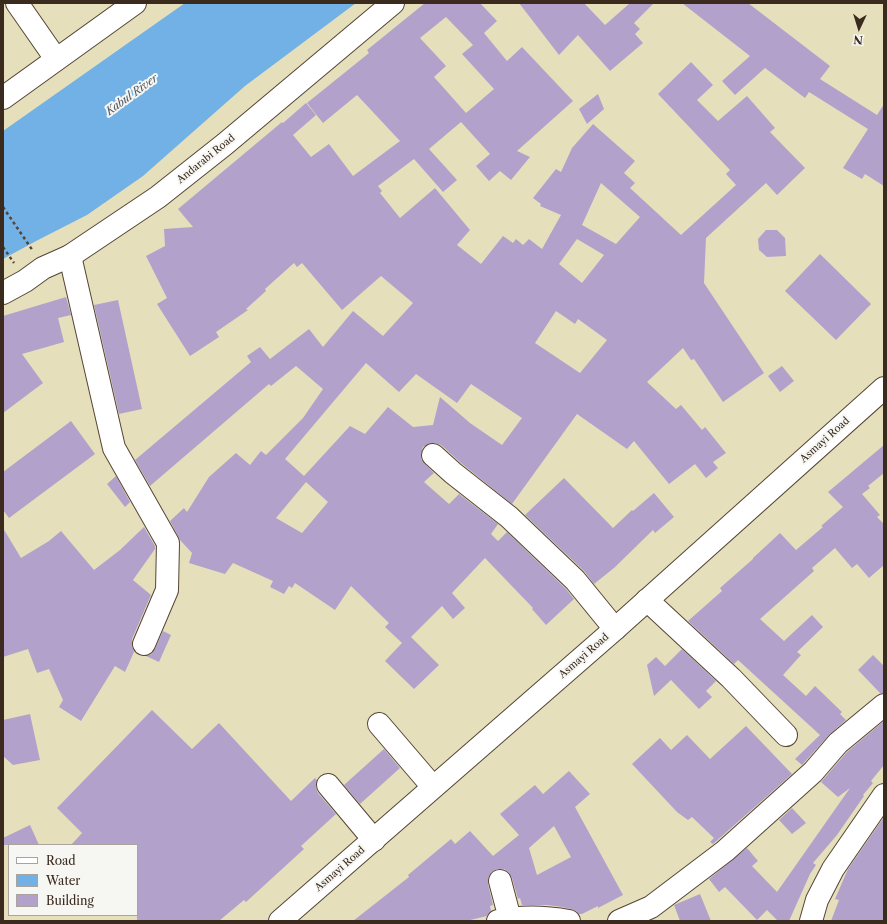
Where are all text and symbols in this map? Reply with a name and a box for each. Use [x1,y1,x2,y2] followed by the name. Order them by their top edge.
[839,8,879,48] north arrow
[853,33,863,47] text: N
[103,72,161,118] water label: Kabul River
[175,132,237,186] street label: Andarabi Road
[798,415,852,465] street label: Asmayi Road
[557,631,611,681] street label: Asmayi Road
[8,844,138,916] legend
[313,844,367,894] street label: Asmayi Road
[46,853,76,868] text: Road
[46,873,80,888] text: Water
[46,893,94,908] text: Building

